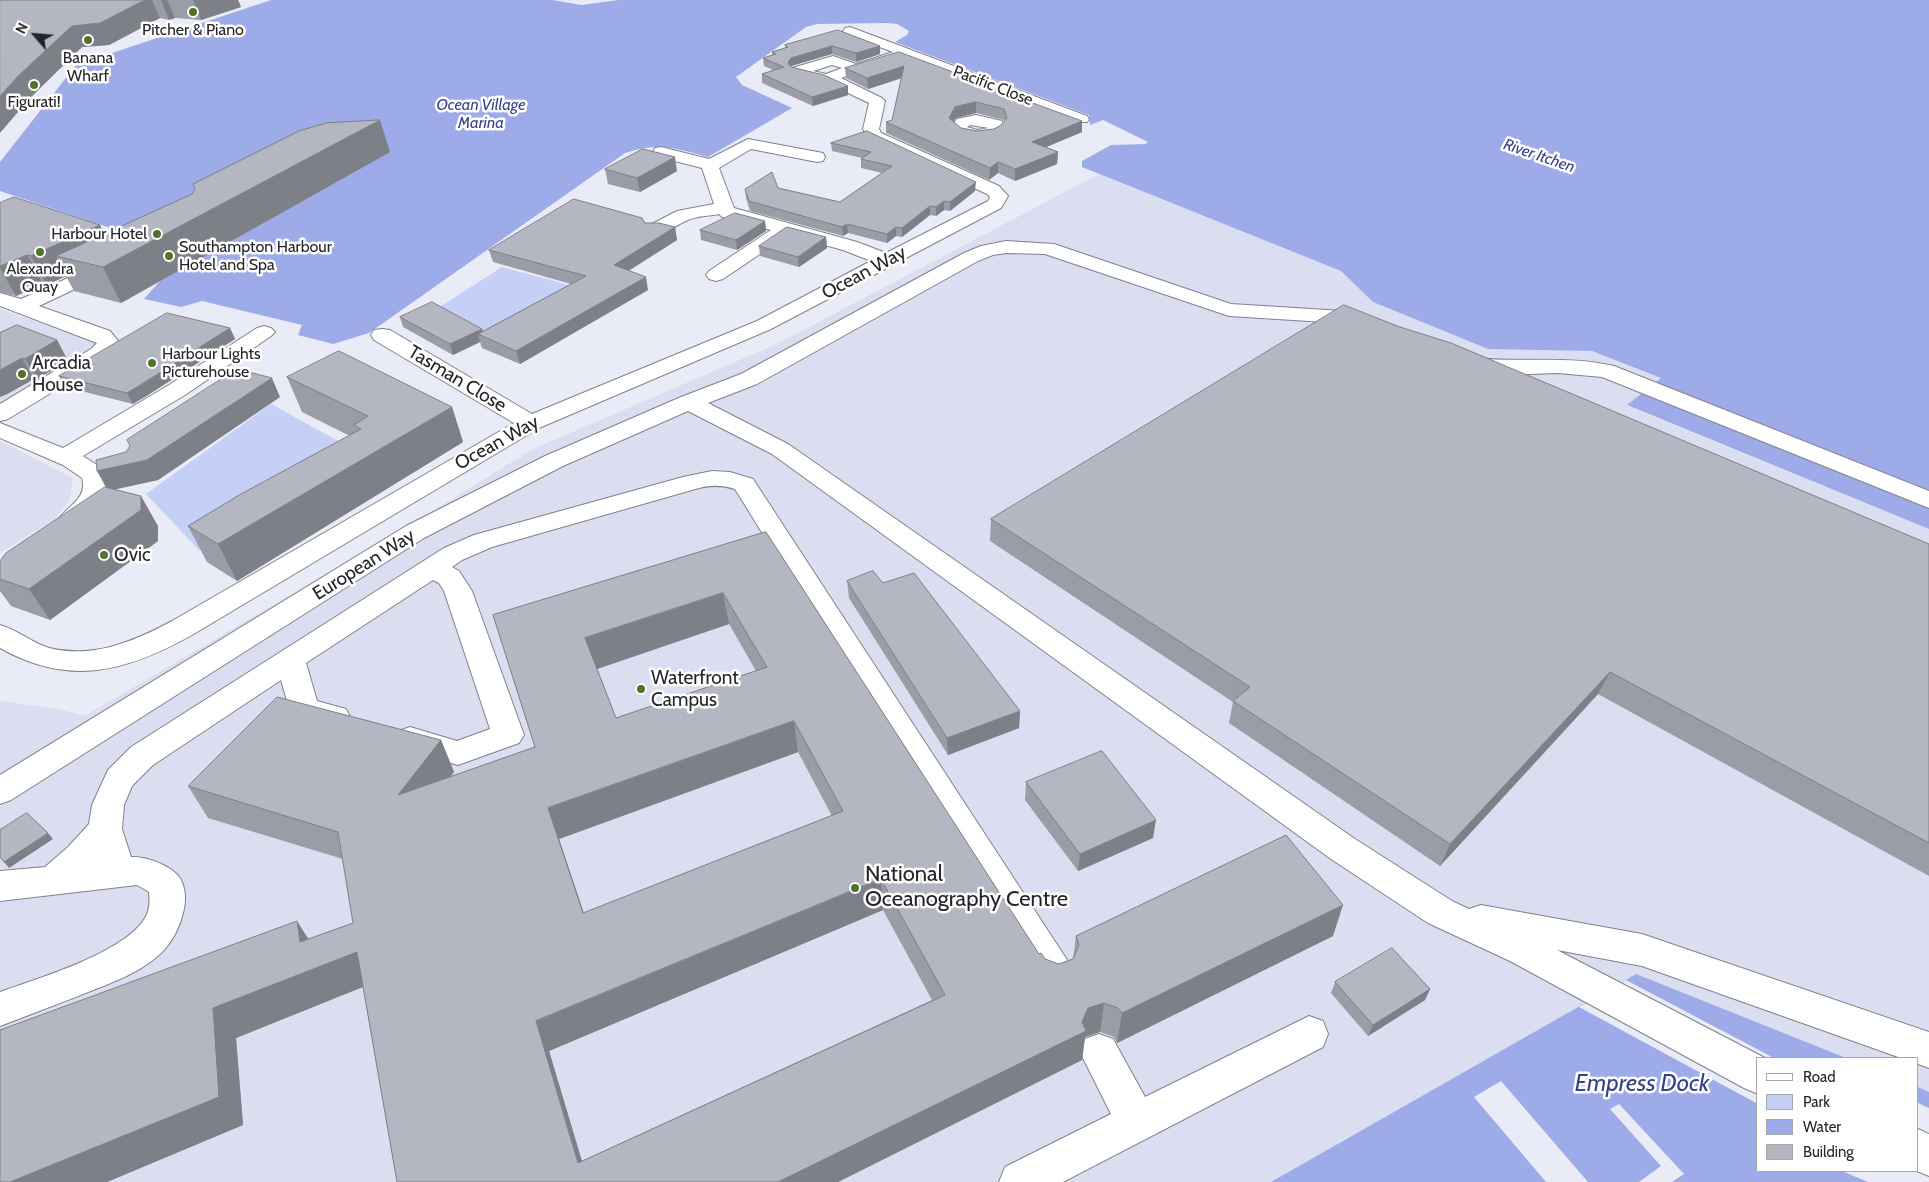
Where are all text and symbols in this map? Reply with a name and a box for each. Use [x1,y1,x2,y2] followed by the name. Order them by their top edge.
[187,6,199,18] marker: Pitcher & Piano
[10,10,60,60] north arrow
[11,20,32,37] text: N
[142,20,244,40] place label: Pitcher & Piano
[82,34,94,46] marker: Banana Wharf
[63,48,113,86] place label: Banana Wharf
[950,62,1036,110] street label: Pacific Close
[28,79,40,91] marker: Figurati!
[7,92,61,112] place label: Figurati!
[436,95,526,133] water label: Ocean Village Marina
[1501,135,1577,177] water label: River Itchen
[51,224,147,244] place label: Harbour Hotel
[151,228,163,240] marker: Harbour Hotel
[179,237,332,275] place label: Southampton Harbour Hotel and Spa
[818,241,910,305] street label: Ocean Way
[34,246,46,258] marker: Alexandra Quay
[163,250,175,262] marker: Southampton Harbour Hotel and Spa
[6,259,74,297] place label: Alexandra Quay
[404,341,510,417] street label: Tasman Close
[162,344,261,382] place label: Harbour Lights Picturehouse
[32,352,91,396] place label: Arcadia House
[146,357,158,369] marker: Harbour Lights Picturehouse
[16,368,28,380] marker: Arcadia House
[451,411,543,475] street label: Ocean Way
[309,525,419,605] street label: European Way
[114,544,151,566] place label: Ovic
[98,549,110,561] marker: Ovic
[651,667,739,711] place label: Waterfront Campus
[635,683,647,695] marker: Waterfront Campus
[865,862,1068,914] place label: National Oceanography Centre
[849,882,861,894] marker: National Oceanography Centre
[1756,1057,1919,1172] legend
[1803,1068,1836,1086] text: Road
[1575,1070,1709,1098] water label: Empress Dock
[1803,1093,1830,1111] text: Park
[1803,1118,1841,1136] text: Water
[1803,1143,1854,1161] text: Building

